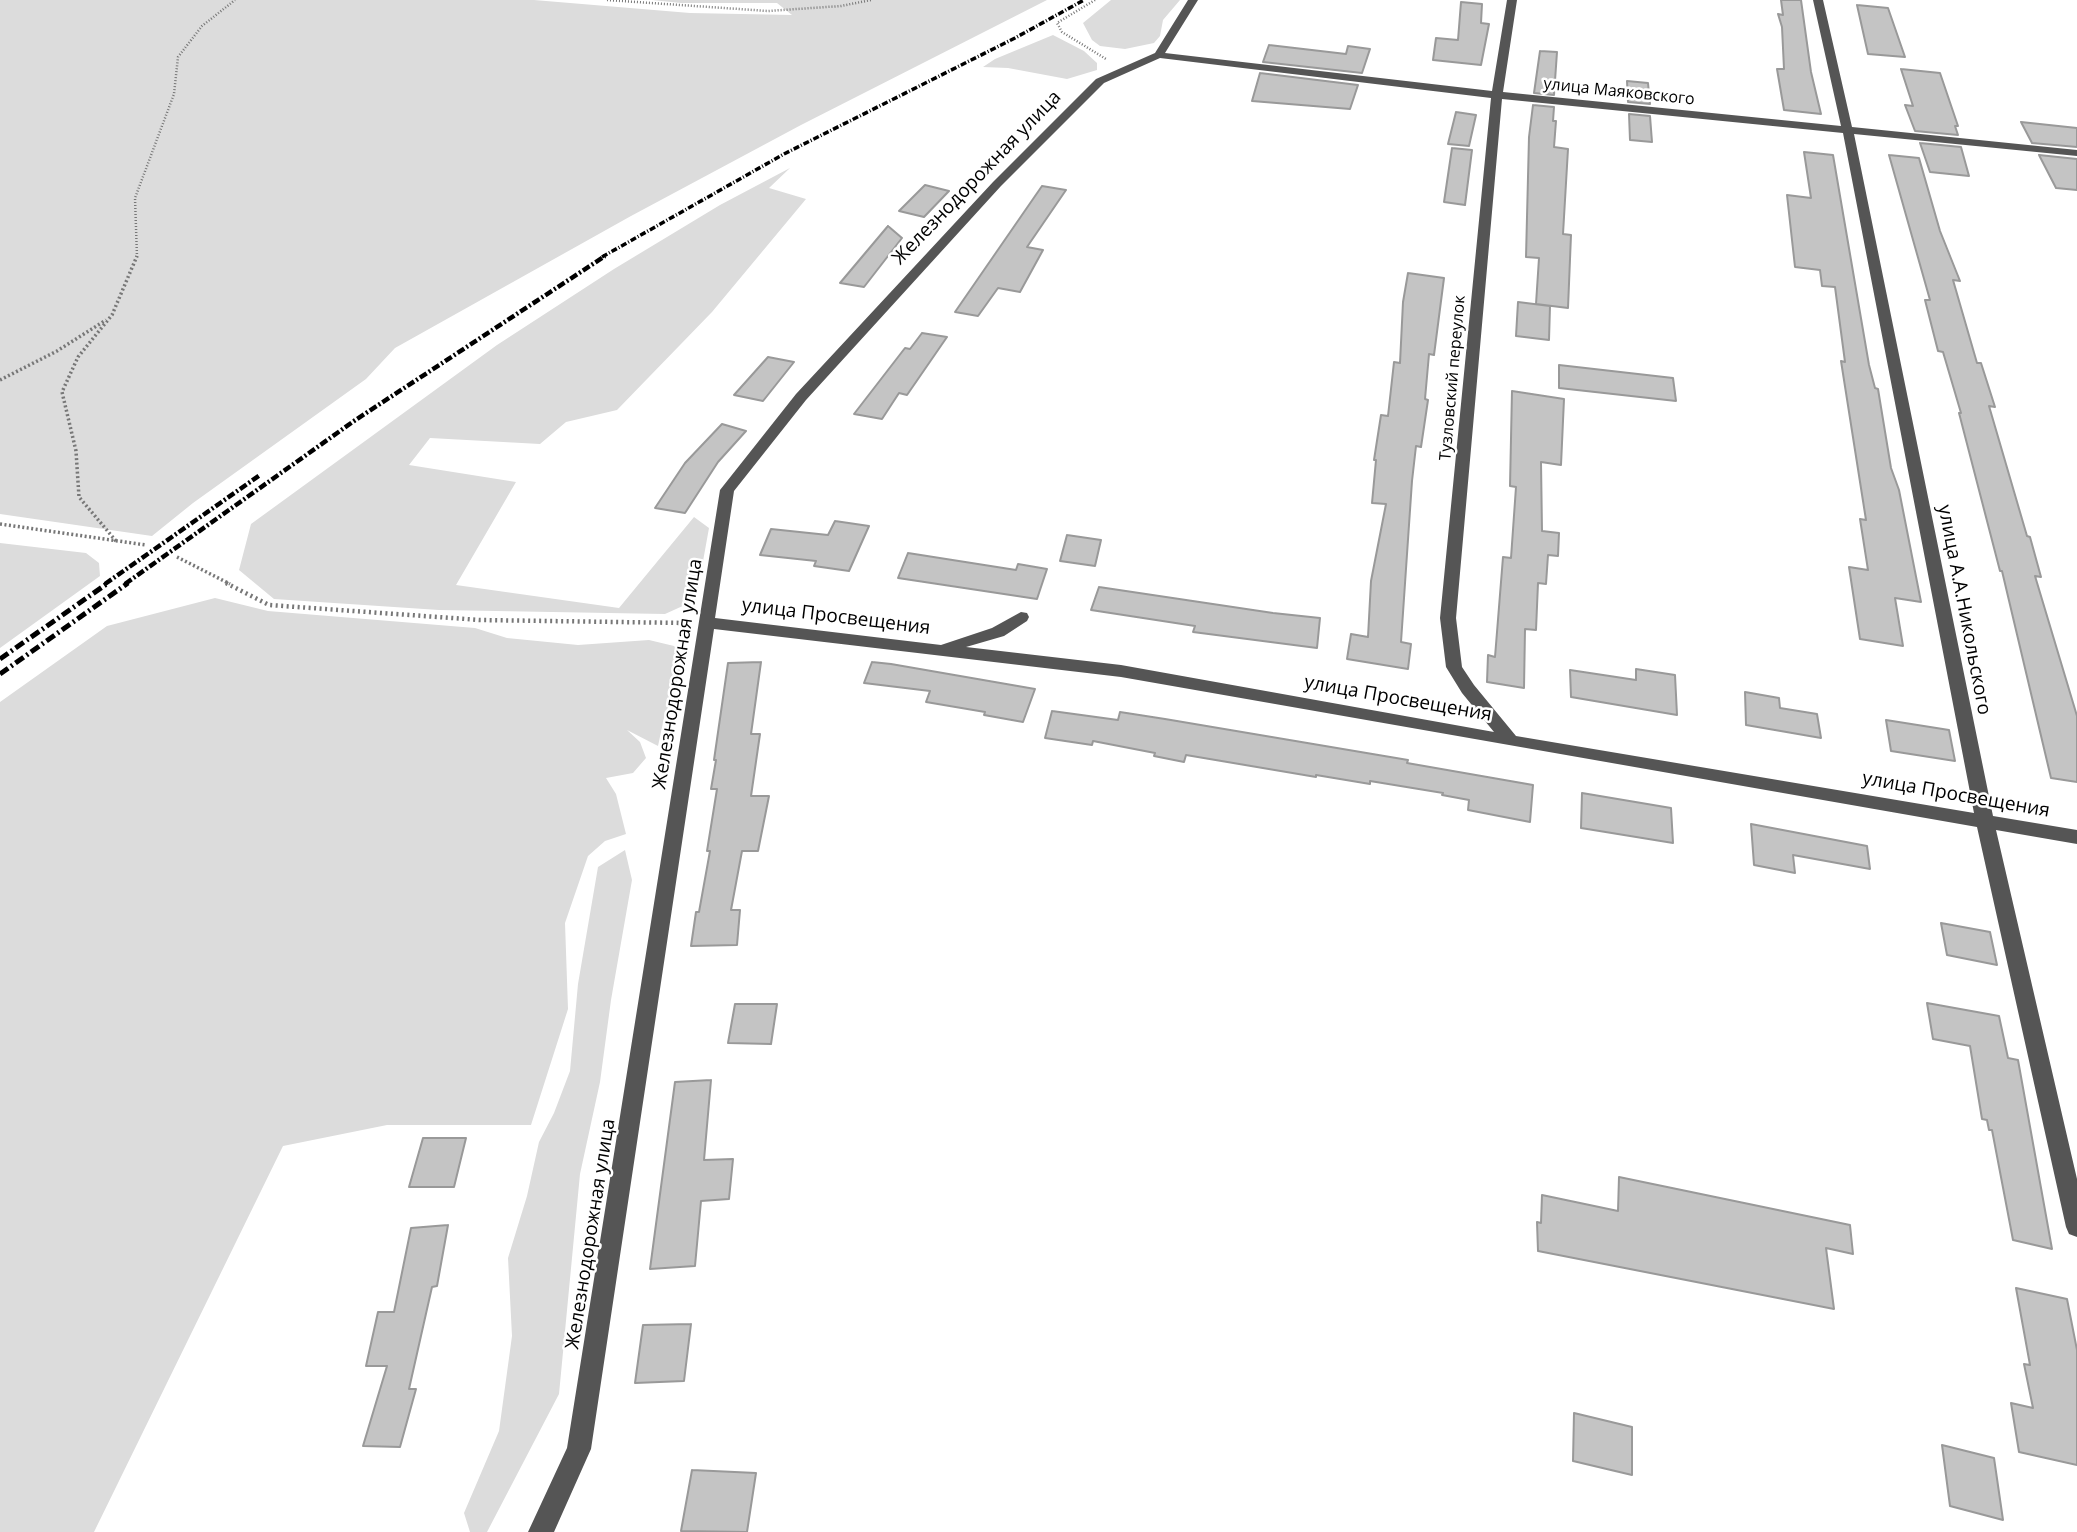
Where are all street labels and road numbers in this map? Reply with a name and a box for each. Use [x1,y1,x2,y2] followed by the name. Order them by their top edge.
[1543,75,1695,109] street label: улица Маяковского
[888,86,1066,270] street label: Железнодорожная улица
[1436,295,1470,461] street label: Тузловский переулок
[1932,503,1996,717] street label: улица А.А.Никольского
[649,557,707,791] street label: Железнодорожная улица
[740,594,932,640] street label: улица Просвещения
[1303,671,1493,727] street label: улица Просвещения
[1861,767,2051,823] street label: улица Просвещения
[562,1117,620,1351] street label: Железнодорожная улица

